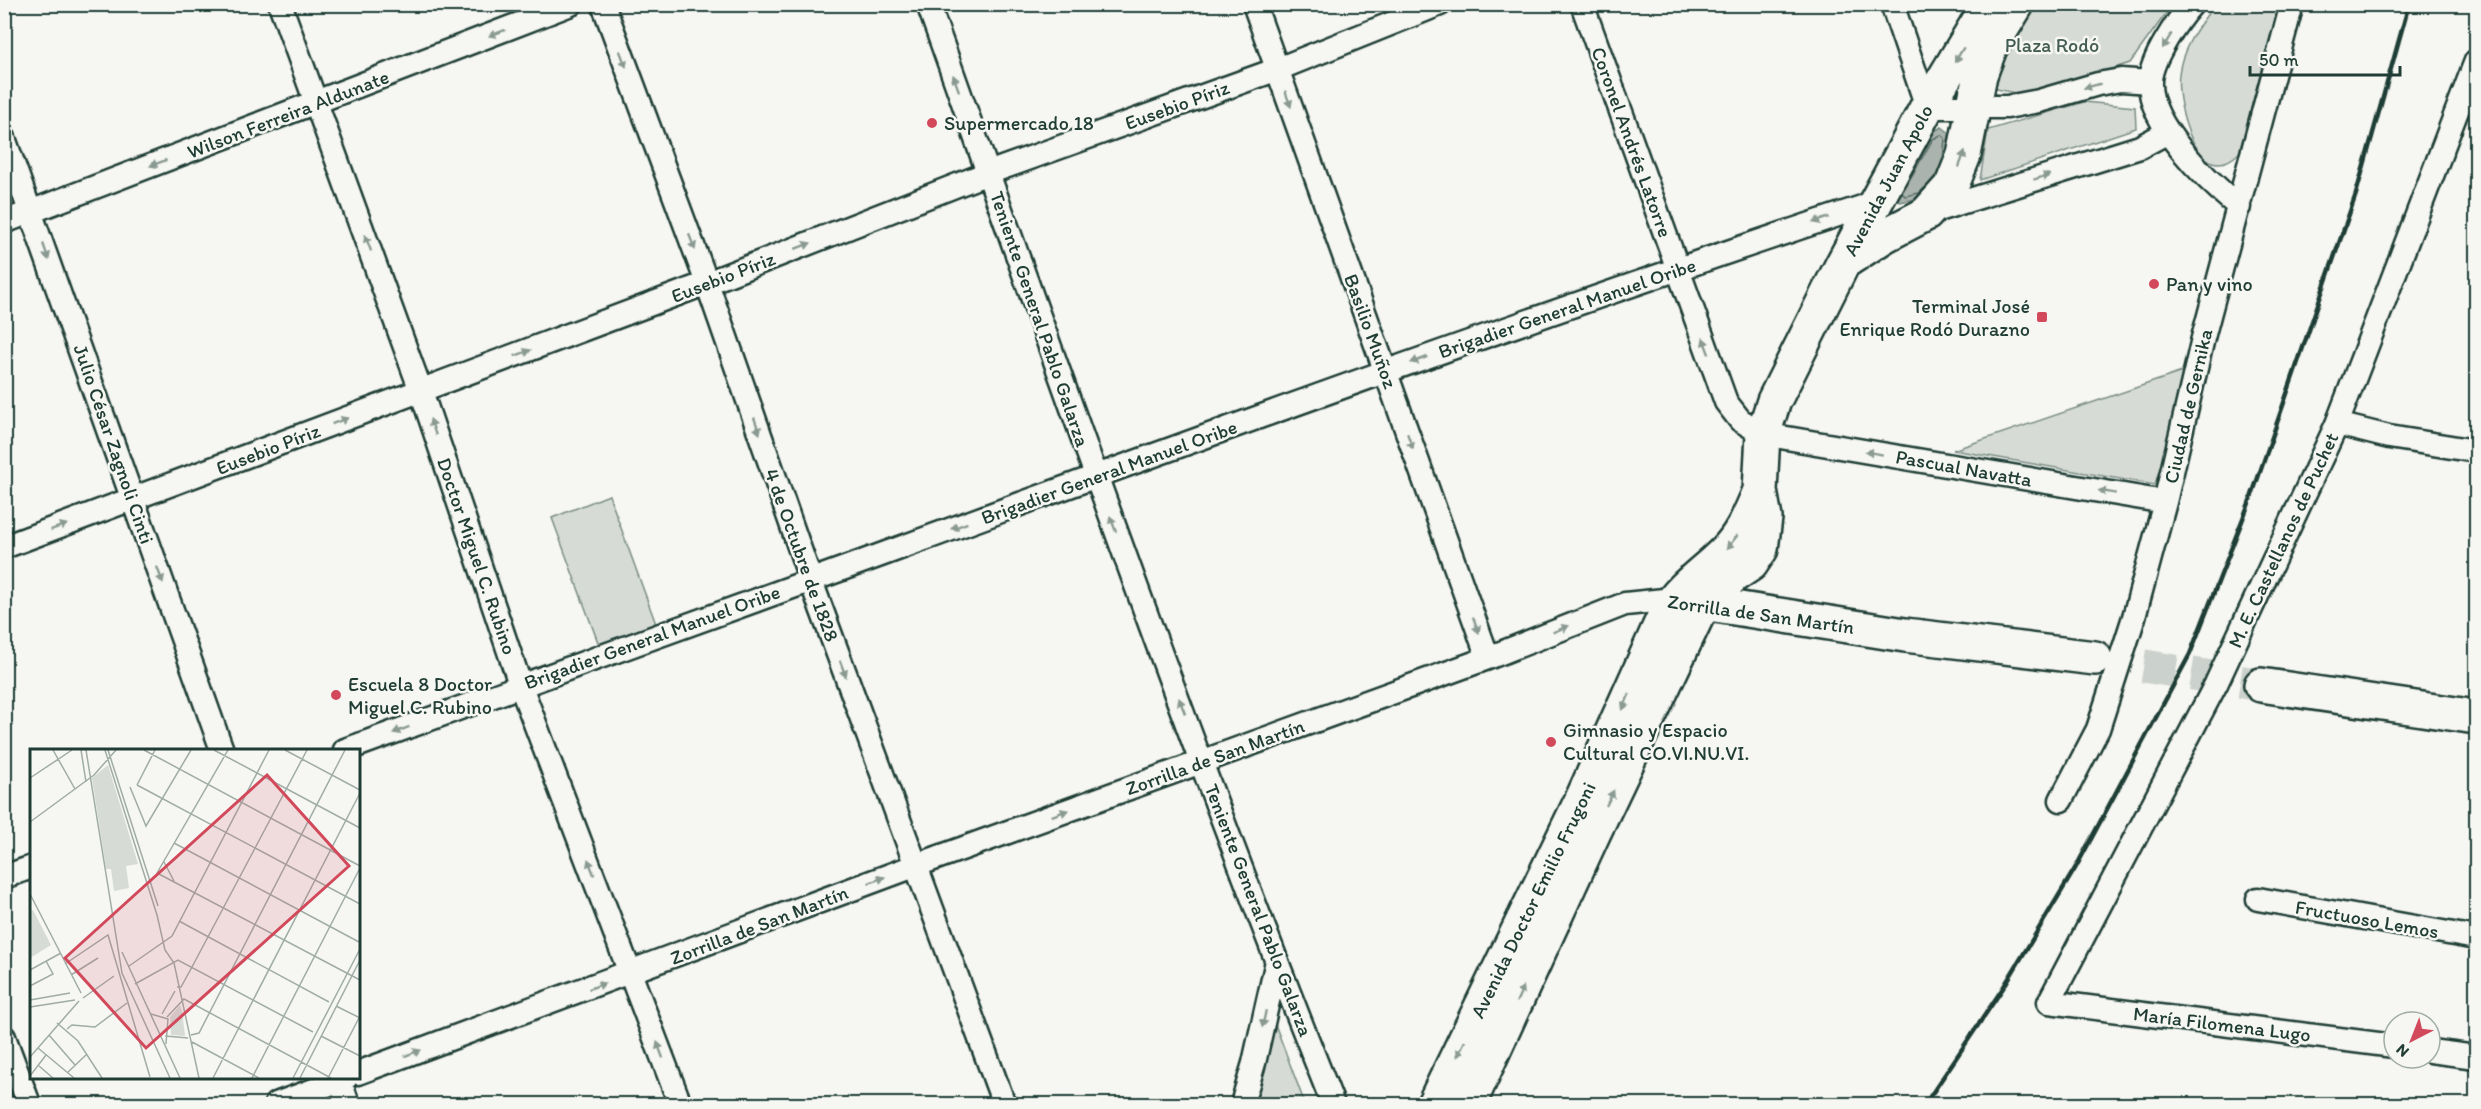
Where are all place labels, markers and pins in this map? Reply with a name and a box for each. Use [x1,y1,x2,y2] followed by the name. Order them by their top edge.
[944,111,1094,135] place label: Supermercado 18
[925,116,939,130] marker: Supermercado 18
[2166,272,2253,296] place label: Pan y vino
[2147,277,2161,291] marker: Pan y vino
[1840,294,2030,341] place label: Terminal José Enrique Rodó Durazno
[2035,310,2049,324] marker: Terminal José Enrique Rodó Durazno
[348,672,492,719] place label: Escuela 8 Doctor Miguel C. Rubino
[329,688,343,702] marker: Escuela 8 Doctor Miguel C. Rubino
[1563,718,1749,765] place label: Gimnasio y Espacio Cultural CO.VI.NU.VI.
[1544,735,1558,749] marker: Gimnasio y Espacio Cultural CO.VI.NU.VI.

